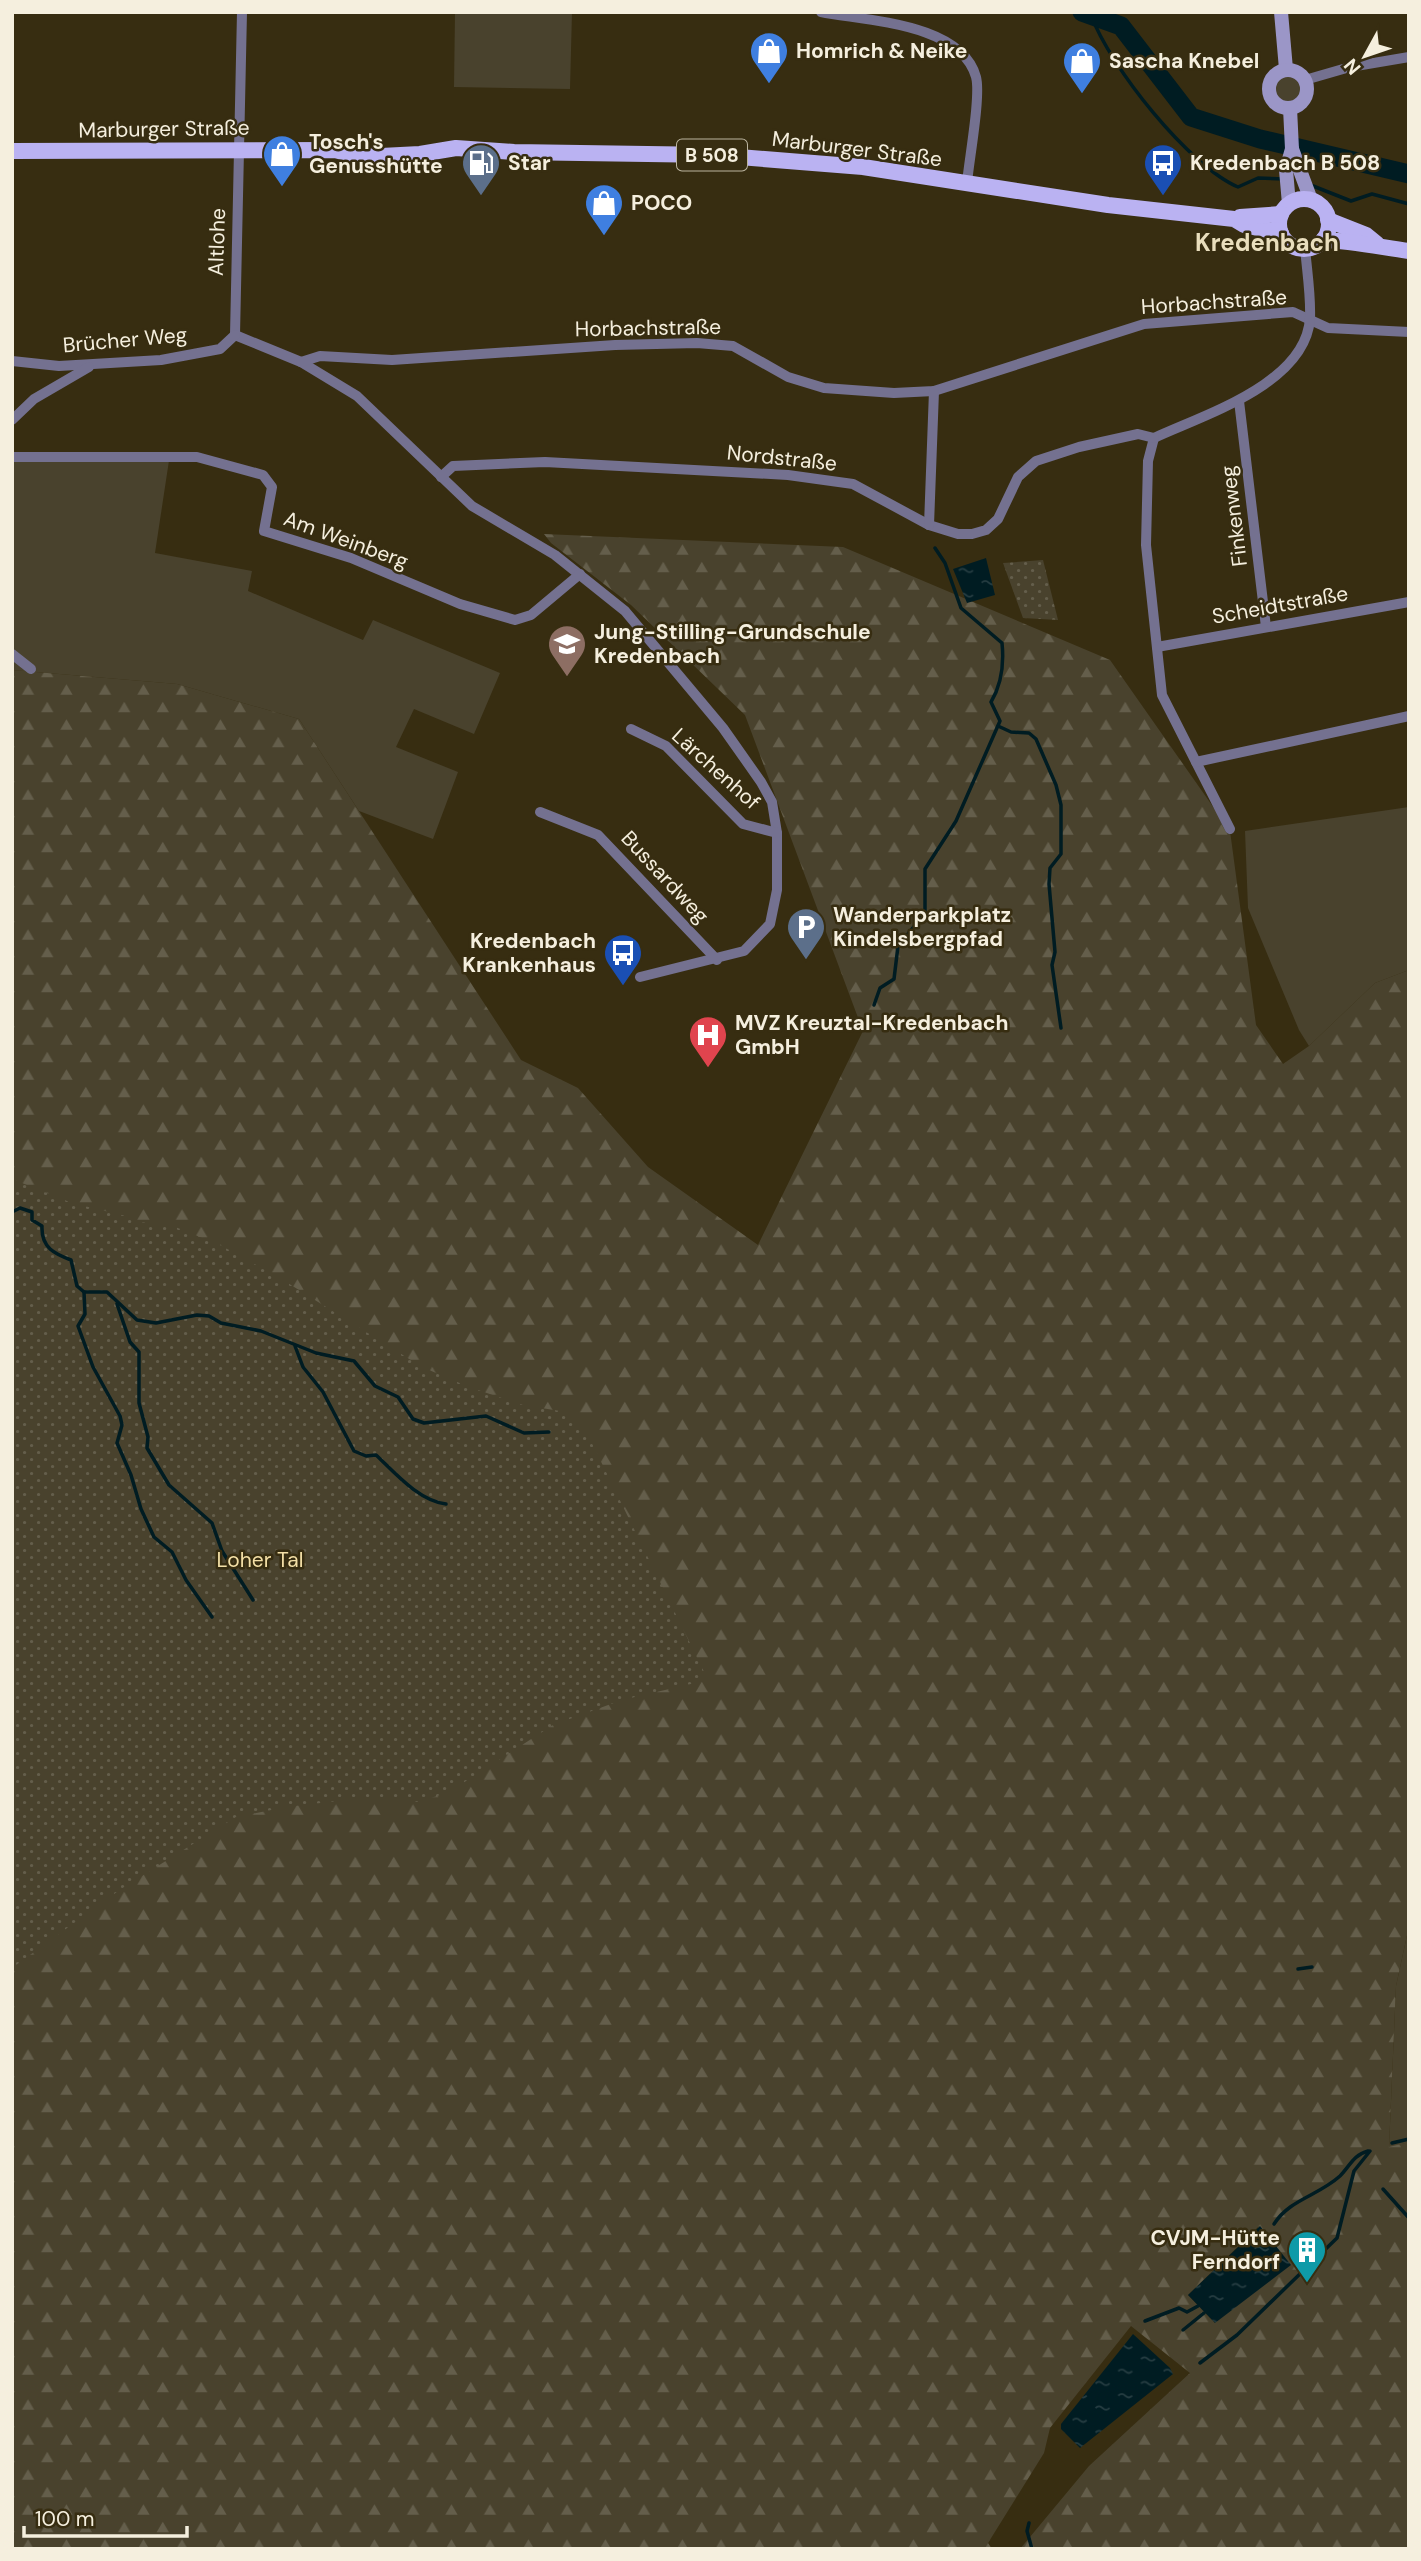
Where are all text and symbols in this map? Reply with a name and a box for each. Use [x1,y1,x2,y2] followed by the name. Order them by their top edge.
[1330,21,1400,91] north arrow
[748,30,790,85] shop icon: Homrich & Neike
[796,37,968,65] place label: Homrich & Neike
[1061,40,1103,95] shop icon: Sascha Knebel
[1109,47,1259,75] place label: Sascha Knebel
[1338,53,1366,80] text: N
[78,114,250,144] street label: Marburger Straße
[770,125,944,173] street label: Marburger Straße
[309,128,443,180] place label: Tosch's Genusshütte
[261,133,303,188] shop icon: Tosch's Genusshütte
[677,140,747,170] road number: B 508
[460,142,502,197] fuel station icon: Star
[1142,142,1184,197] bus stop icon: Kredenbach B 508
[508,149,551,177] place label: Star
[1190,149,1380,177] place label: Kredenbach B 508
[583,182,625,237] shop icon: POCO
[631,189,692,217] place label: POCO
[202,207,232,276] street label: Altlohe
[1195,227,1339,258] district label: Kredenbach
[1140,283,1288,321] street label: Horbachstraße
[575,313,721,343] street label: Horbachstraße
[62,321,189,359] street label: Brücher Weg
[726,438,838,478] street label: Nordstraße
[1214,464,1254,568] street label: Finkenweg
[280,504,413,576] street label: Am Weinberg
[1210,579,1350,631] street label: Scheidtstraße
[594,618,871,670] place label: Jung-Stilling-Grundschule Kredenbach
[546,623,588,678] school or university icon: Jung-Stilling-Grundschule Kredenbach
[666,722,766,816] street label: Lärchenhof
[615,825,715,930] street label: Bussardweg
[833,901,1011,953] place label: Wanderparkplatz Kindelsbergpfad
[785,906,827,961] parking icon: Wanderparkplatz Kindelsbergpfad
[462,927,596,979] place label: Kredenbach Krankenhaus
[602,932,644,987] bus stop icon: Kredenbach Krankenhaus
[735,1009,1009,1061] place label: MVZ Kreuztal-Kredenbach GmbH
[687,1014,729,1069] hospital icon: MVZ Kreuztal-Kredenbach GmbH
[217,1546,303,1574] park label: Loher Tal
[1150,2224,1280,2276] place label: CVJM-Hütte Ferndorf
[1286,2229,1328,2284] building icon: CVJM-Hütte Ferndorf
[24,2494,187,2538] scale bar
[35,2505,95,2533] text: 100 m

